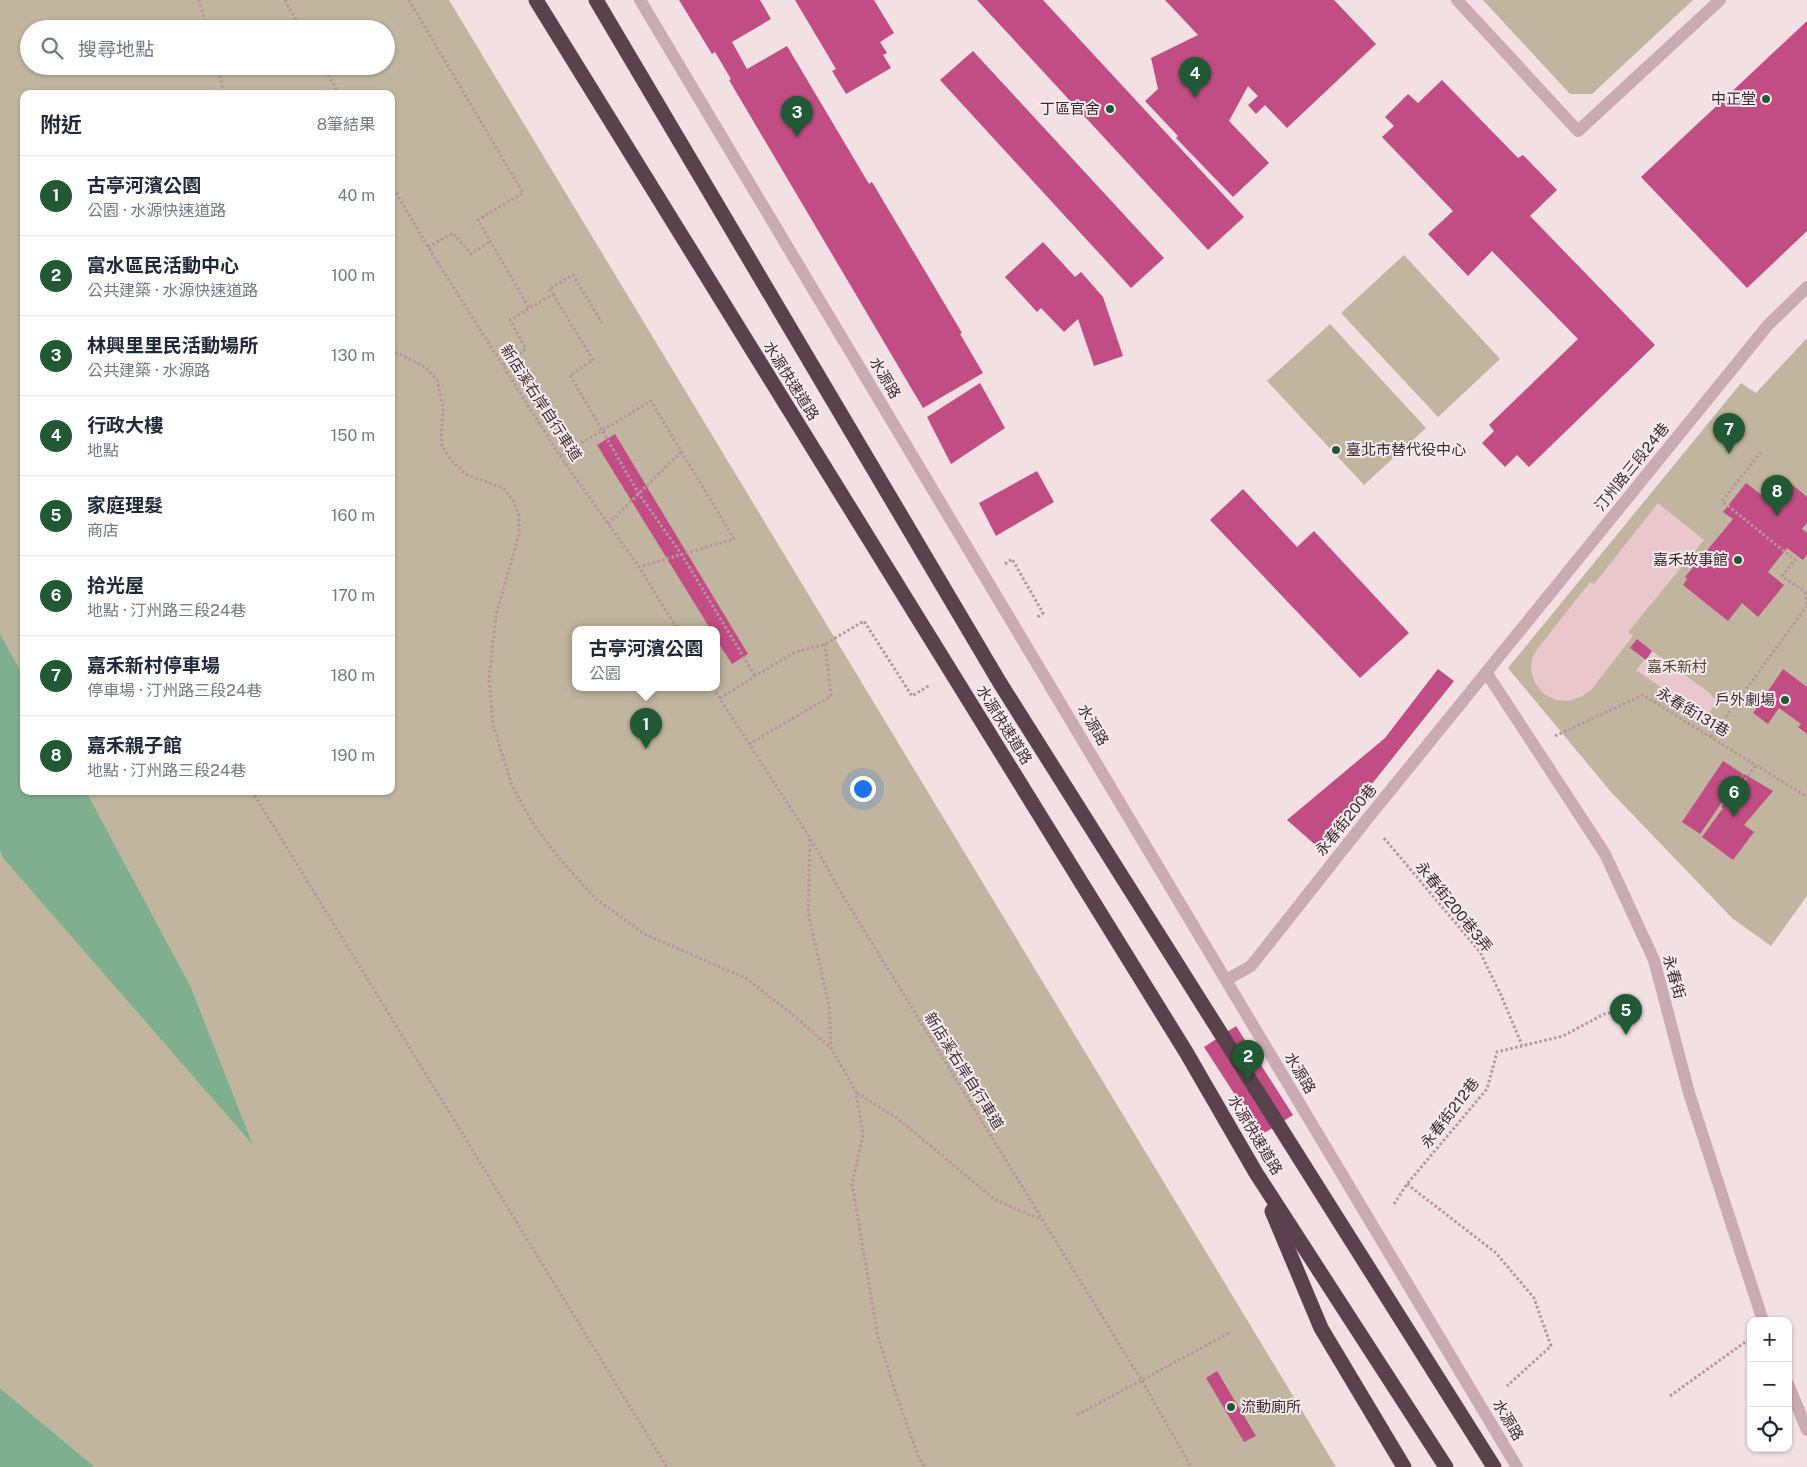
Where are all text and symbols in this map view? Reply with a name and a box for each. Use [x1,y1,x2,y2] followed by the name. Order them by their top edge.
[20,20,395,75] search box
[38,34,66,62] icon: search
[78,38,154,60] text: 搜尋地點
[1179,57,1211,98] pin: 4
[1711,90,1756,107] place label: 中正堂
[1760,93,1772,105] marker: 中正堂
[781,96,813,137] pin: 3
[1040,100,1100,117] place label: 丁區官舍
[1104,103,1116,115] marker: 丁區官舍
[40,112,82,137] text: 附近
[317,115,375,134] text: 8筆結果
[87,174,201,196] text: 古亭河濱公園
[53,186,59,205] text: 1
[337,186,375,205] text: 40 m
[87,201,226,220] text: 公園 · 水源快速道路
[87,254,239,276] text: 富水區民活動中心
[51,266,61,285] text: 2
[331,266,375,285] text: 100 m
[87,281,258,300] text: 公共建築 · 水源快速道路
[87,334,258,356] text: 林興里里民活動場所
[760,338,822,423] street label: 水源快速道路
[498,341,585,464] street label: 新店溪右岸自行車道
[51,346,61,365] text: 3
[331,346,375,365] text: 130 m
[867,354,904,401] street label: 水源路
[87,361,210,380] text: 公共建築 · 水源路
[1713,413,1745,454] pin: 7
[87,414,163,436] text: 行政大樓
[1591,419,1672,514] street label: 汀州路三段24巷
[51,426,61,445] text: 4
[331,426,375,445] text: 150 m
[87,441,119,460] text: 地點
[1346,441,1466,458] place label: 臺北市替代役中心
[1330,444,1342,456] marker: 臺北市替代役中心
[1761,475,1793,516] pin: 8
[87,494,163,516] text: 家庭理髮
[51,506,61,525] text: 5
[331,506,375,525] text: 160 m
[87,521,119,540] text: 商店
[1653,551,1728,568] place label: 嘉禾故事館
[1732,554,1744,566] marker: 嘉禾故事館
[87,574,144,596] text: 拾光屋
[51,586,61,605] text: 6
[332,586,375,605] text: 170 m
[87,601,246,620] text: 地點 · 汀州路三段24巷
[572,626,720,691] popup
[589,637,703,659] text: 古亭河濱公園
[87,654,220,676] text: 嘉禾新村停車場
[1647,658,1707,675] park label: 嘉禾新村
[589,664,621,683] text: 公園
[51,666,61,685] text: 7
[331,666,375,685] text: 180 m
[87,681,262,700] text: 停車場 · 汀州路三段24巷
[973,682,1035,767] street label: 水源快速道路
[1654,683,1733,740] street label: 永春街131巷
[1715,691,1775,708] place label: 戶外劇場
[1779,694,1791,706] marker: 戶外劇場
[1075,701,1112,748] street label: 水源路
[630,708,662,749] pin: 1
[87,734,182,756] text: 嘉禾親子館
[51,746,61,765] text: 8
[331,746,375,765] text: 190 m
[87,761,246,780] text: 地點 · 汀州路三段24巷
[850,776,876,802] your location
[1718,776,1750,817] pin: 6
[1312,780,1380,859] street label: 永春街200巷
[1413,858,1496,955] street label: 永春街200巷3弄
[1660,953,1689,1001] street label: 永春街
[1610,994,1642,1035] pin: 5
[921,1009,1007,1132] street label: 新店溪右岸自行車道
[1232,1040,1264,1081] pin: 2
[1282,1049,1319,1096] street label: 水源路
[1417,1074,1482,1151] street label: 永春街212巷
[1225,1092,1286,1178] street label: 水源快速道路
[1747,1317,1792,1452] map controls
[1747,1317,1792,1362] button: +
[1747,1362,1792,1407] button: −
[1490,1396,1527,1443] street label: 水源路
[1241,1398,1301,1415] place label: 流動廁所
[1225,1401,1237,1413] marker: 流動廁所
[1747,1407,1792,1452] button: locate

